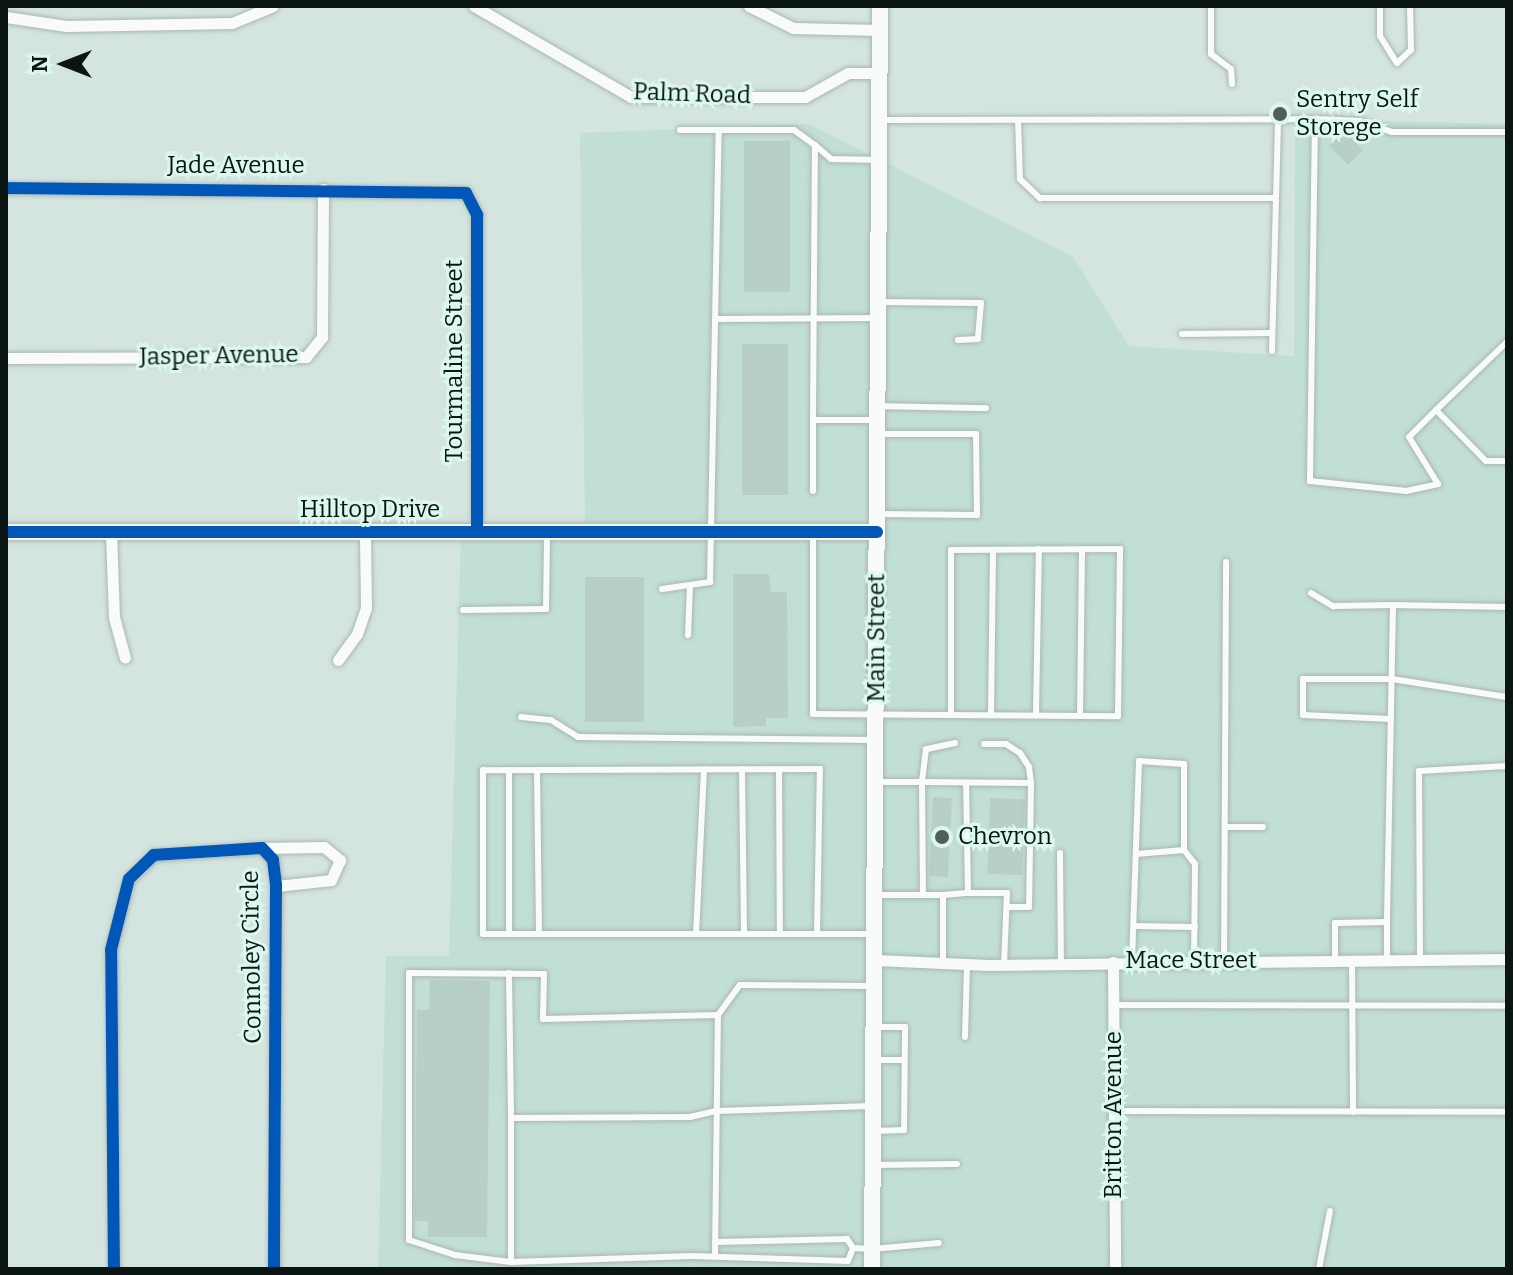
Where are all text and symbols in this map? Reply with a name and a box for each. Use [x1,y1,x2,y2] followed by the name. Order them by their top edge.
[24,24,104,104] north arrow
[26,56,53,73] text: N
[633,78,751,110] street label: Palm Road
[1296,86,1418,142] place label: Sentry Self Storege
[1271,105,1289,123] marker: Sentry Self Storege
[167,152,305,180] street label: Jade Avenue
[441,260,469,462] street label: Tourmaline Street
[139,340,299,372] street label: Jasper Avenue
[300,496,440,524] street label: Hilltop Drive
[863,573,891,703] street label: Main Street
[958,823,1052,851] place label: Chevron
[933,828,951,846] marker: Chevron
[236,870,268,1044] street label: Connoley Circle
[1125,947,1257,975] street label: Mace Street
[1100,1031,1128,1199] street label: Britton Avenue

